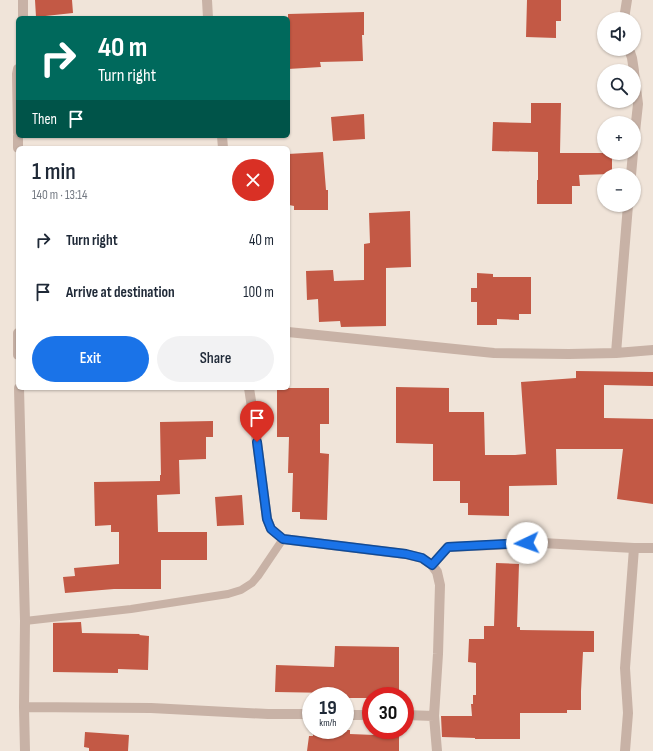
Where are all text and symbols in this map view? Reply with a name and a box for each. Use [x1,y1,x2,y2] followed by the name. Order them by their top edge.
[597,12,641,212] map controls
[597,12,641,56] button: sound
[98,31,147,64] text: 40 m
[32,32,84,84] icon: right
[597,64,641,108] button: search
[98,65,156,86] text: Turn right
[65,108,87,130] icon: arrive
[32,110,57,129] text: Then
[597,116,641,160] button: +
[32,157,76,186] text: 1 min
[232,159,274,201] button: close
[597,168,641,212] button: −
[32,187,87,203] text: 140 m · 13:14
[32,229,54,251] icon: right
[66,231,118,250] text: Turn right
[249,231,274,250] text: 40 m
[32,281,54,303] icon: arrive
[66,283,175,302] text: Arrive at destination
[243,283,274,302] text: 100 m
[32,336,149,382] button: Exit
[157,336,274,382] button: Share
[240,401,274,442] pin
[246,407,268,429] icon: arrive
[506,522,548,564] position arrow
[362,687,414,739] speed limit sign: 30
[319,696,337,720] text: 19
[319,717,337,729] text: km/h

